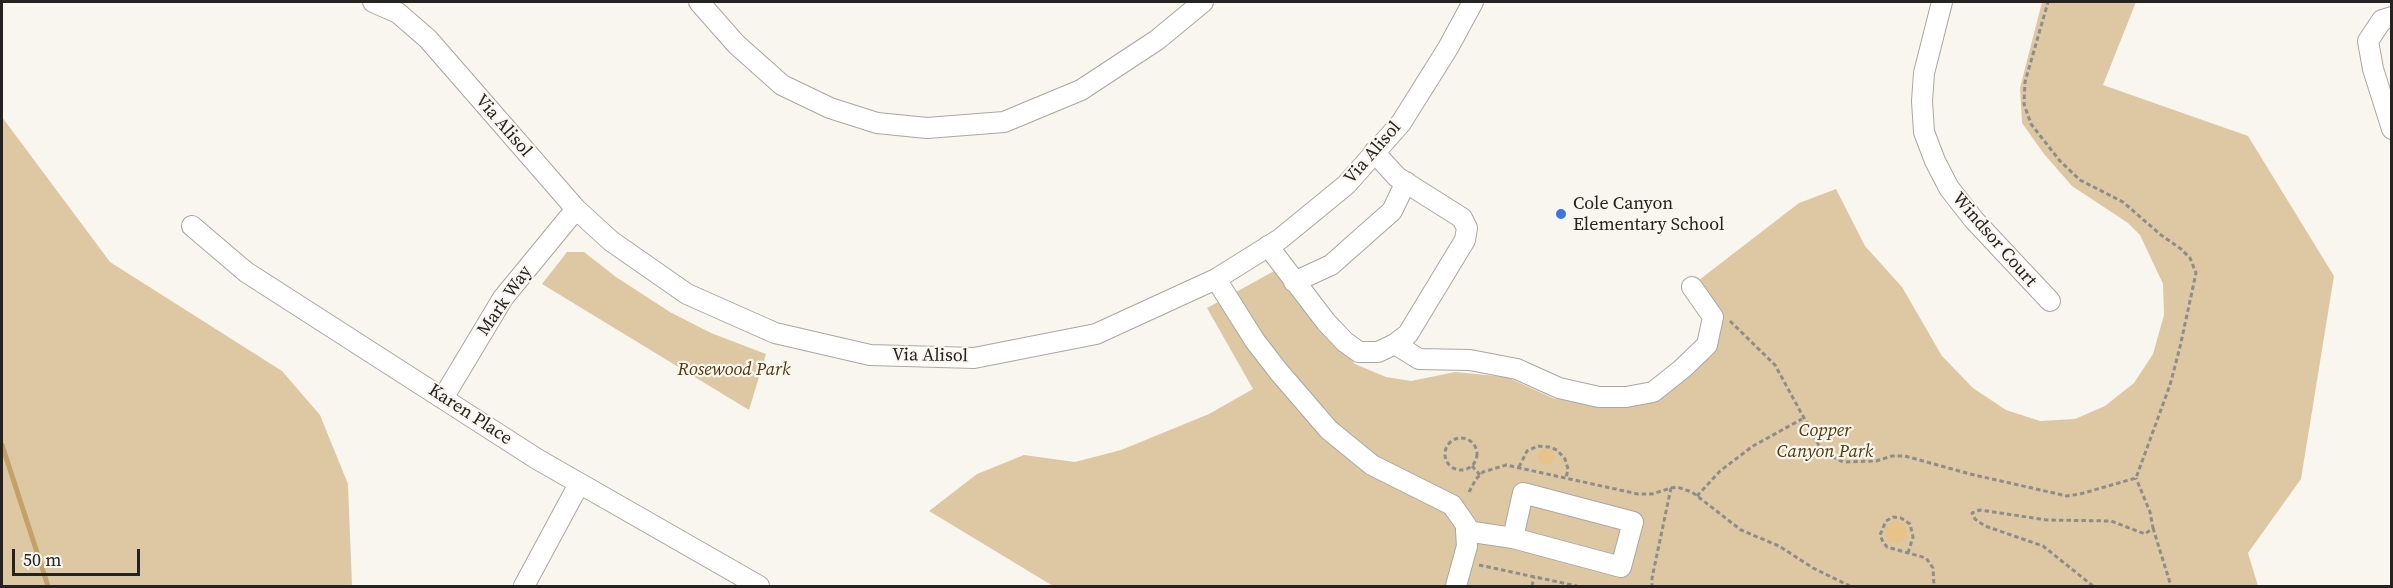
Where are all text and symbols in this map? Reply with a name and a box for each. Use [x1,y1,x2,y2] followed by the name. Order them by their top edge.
[470,90,536,162] street label: Via Alisol
[1340,117,1406,189] street label: Via Alisol
[1947,188,2041,292] street label: Windsor Court
[1573,193,1724,236] place label: Cole Canyon Elementary School
[1554,207,1568,221] marker: Cole Canyon Elementary School
[473,262,537,340] street label: Mark Way
[892,345,968,367] street label: Via Alisol
[678,359,790,381] park label: Rosewood Park
[424,380,516,450] street label: Karen Place
[1777,420,1873,462] park label: Copper Canyon Park
[15,537,142,575] scale bar
[23,547,61,572] text: 50 m

